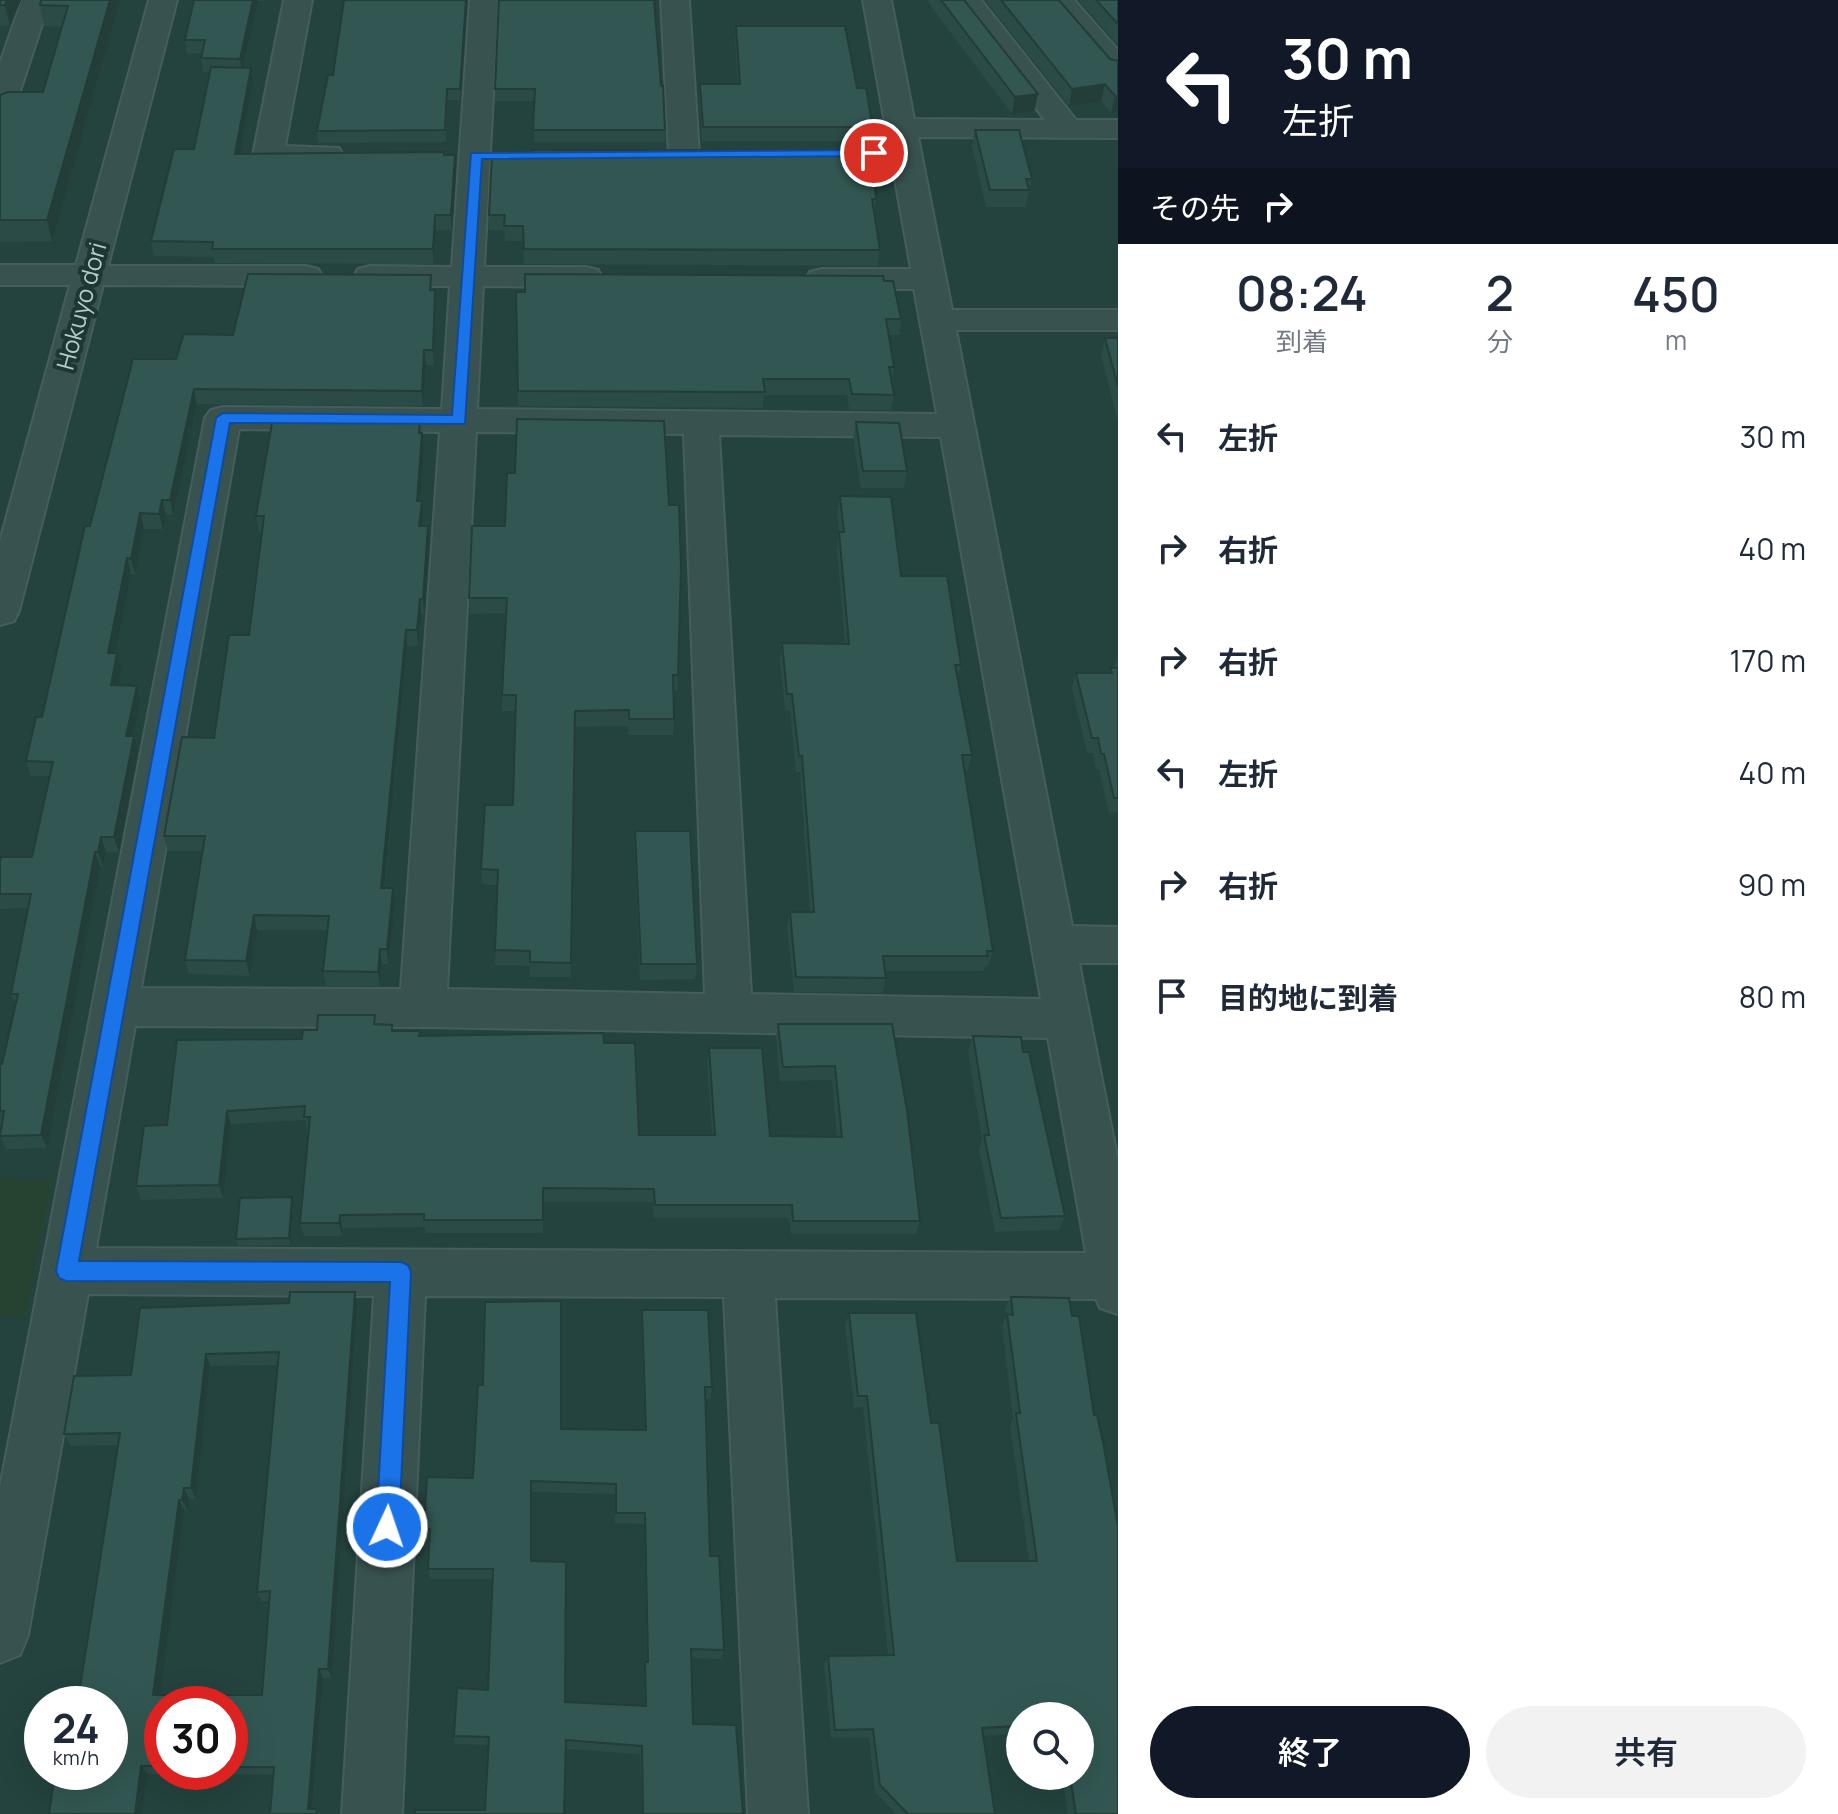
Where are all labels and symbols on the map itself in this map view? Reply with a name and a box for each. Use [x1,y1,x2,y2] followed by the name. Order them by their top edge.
[840,119,908,187] pin
[48,238,113,373] street label: Hokuyo dori
[345,1485,429,1569] position arrow
[144,1686,248,1790] speed limit sign: 30

